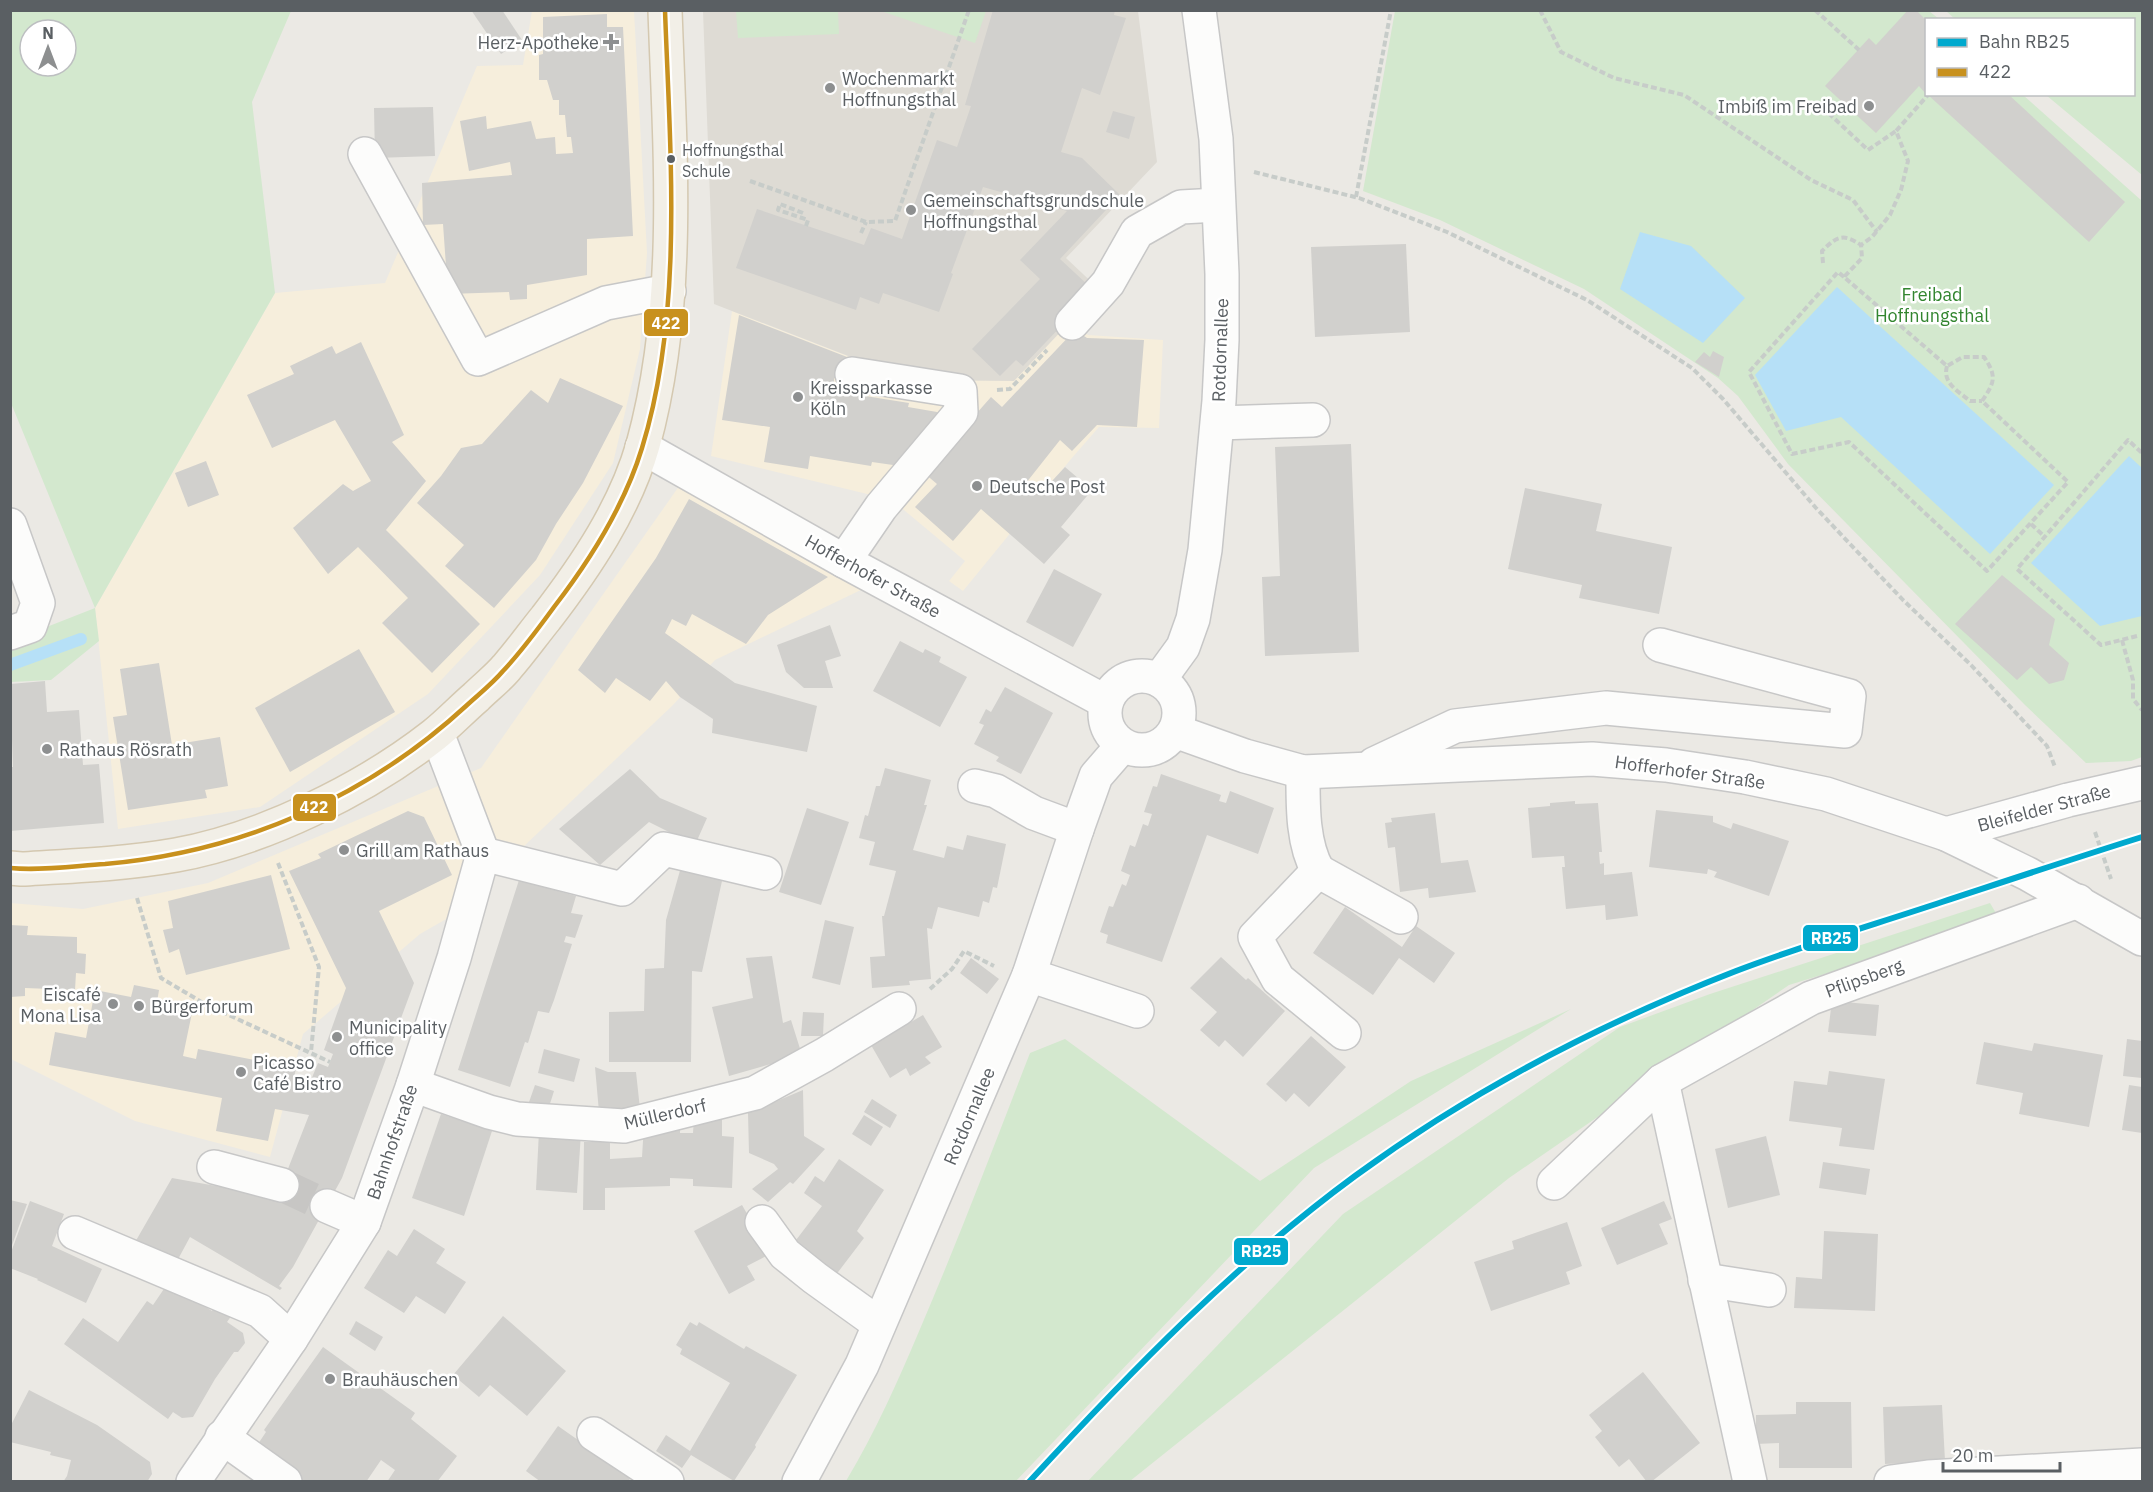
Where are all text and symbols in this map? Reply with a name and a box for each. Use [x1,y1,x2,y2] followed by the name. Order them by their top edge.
[18,18,78,78] north arrow
[1925,18,2135,96] legend
[42,23,54,43] text: N
[1979,30,2070,53] text: Bahn RB25
[477,31,599,54] place label: Herz-Apotheke
[604,35,618,49] marker: Herz-Apotheke
[1979,60,2011,83] text: 422
[842,67,956,111] place label: Wochenmarkt Hoffnungsthal
[823,81,837,95] marker: Wochenmarkt Hoffnungsthal
[1718,95,1857,118] place label: Imbiß im Freibad
[1862,99,1876,113] marker: Imbiß im Freibad
[682,140,784,181] place label: Hoffnungsthal Schule
[665,153,677,165] marker: Hoffnungsthal Schule
[923,189,1144,233] place label: Gemeinschaftsgrundschule Hoffnungsthal
[904,203,918,217] marker: Gemeinschaftsgrundschule Hoffnungsthal
[1875,283,1989,327] park label: Freibad Hoffnungsthal
[1207,298,1233,402] street label: Rotdornallee
[643,308,689,337] line badge: 422
[652,313,680,333] text: 422
[810,376,933,420] place label: Kreissparkasse Köln
[791,390,805,404] marker: Kreissparkasse Köln
[989,475,1105,498] place label: Deutsche Post
[970,479,984,493] marker: Deutsche Post
[801,529,945,623] street label: Hofferhofer Straße
[59,738,192,761] place label: Rathaus Rösrath
[40,742,54,756] marker: Rathaus Rösrath
[1613,750,1767,794] street label: Hofferhofer Straße
[1975,779,2113,837] street label: Bleifelder Straße
[292,793,337,822] line badge: 422
[300,797,328,817] text: 422
[356,839,489,862] place label: Grill am Rathaus
[337,843,351,857] marker: Grill am Rathaus
[1802,924,1859,952] line badge: RB25
[1811,928,1852,948] text: RB25
[1822,953,1907,1003] street label: Pflipsberg
[20,983,101,1027] place label: Eiscafé Mona Lisa
[151,995,254,1018] place label: Bürgerforum
[106,997,120,1011] marker: Eiscafé Mona Lisa
[132,999,146,1013] marker: Bürgerforum
[349,1016,447,1060] place label: Municipality office
[330,1030,344,1044] marker: Municipality office
[253,1051,342,1095] place label: Picasso Café Bistro
[938,1064,1000,1168] street label: Rotdornallee
[234,1065,248,1079] marker: Picasso Café Bistro
[362,1081,423,1203] street label: Bahnhofstraße
[622,1093,709,1135] street label: Müllerdorf
[1233,1237,1289,1266] line badge: RB25
[1241,1241,1282,1261] text: RB25
[342,1368,458,1391] place label: Brauhäuschen
[323,1372,337,1386] marker: Brauhäuschen
[1943,1435,2060,1473] scale bar
[1952,1444,1994,1467] text: 20 m

